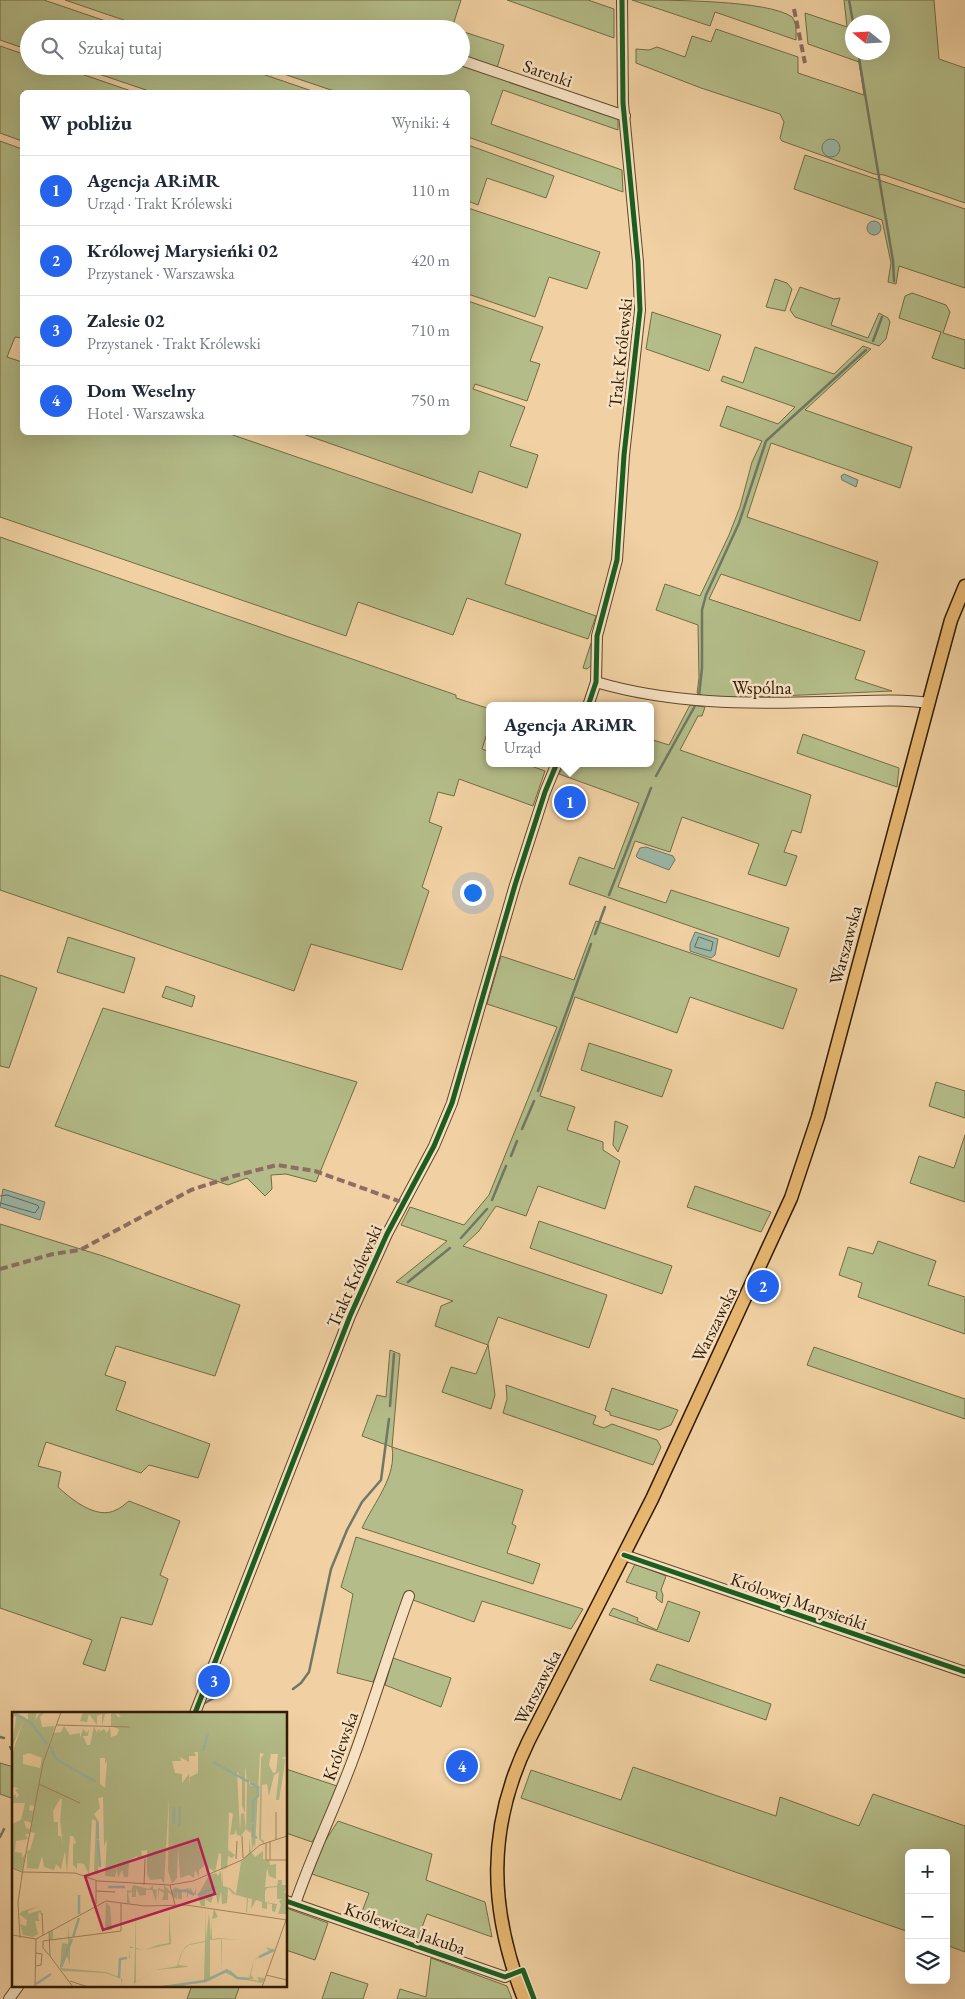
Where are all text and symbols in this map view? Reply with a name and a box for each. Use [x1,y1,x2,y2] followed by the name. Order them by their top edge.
[845,15,890,60] north arrow
[20,20,470,75] search box
[38,34,66,62] icon: search
[78,35,162,60] text: Szukaj tutaj
[520,54,576,92] street label: Sarenki
[40,109,132,136] text: W pobliżu
[391,112,450,133] text: Wyniki: 4
[87,168,220,193] text: Agencja ARiMR
[52,180,60,201] text: 1
[411,180,450,201] text: 110 m
[87,193,232,214] text: Urząd · Trakt Królewski
[87,238,278,263] text: Królowej Marysieńki 02
[52,250,60,271] text: 2
[411,250,450,271] text: 420 m
[87,263,235,284] text: Przystanek · Warszawska
[603,296,637,409] street label: Trakt Królewski
[87,308,165,333] text: Zalesie 02
[52,320,60,341] text: 3
[411,320,450,341] text: 710 m
[87,333,261,354] text: Przystanek · Trakt Królewski
[87,378,196,403] text: Dom Weselny
[52,390,60,411] text: 4
[411,390,450,411] text: 750 m
[87,403,205,424] text: Hotel · Warszawska
[732,676,792,699] street label: Wspólna
[486,702,654,767] popup
[504,712,636,737] text: Agencja ARiMR
[504,737,541,758] text: Urząd
[554,783,586,821] pin: 1
[460,880,486,906] your location
[823,902,867,987] street label: Warszawska
[321,1220,387,1331] street label: Trakt Królewski
[747,1267,779,1305] pin: 2
[686,1282,742,1365] street label: Warszawska
[728,1567,871,1635] street label: Królowej Marysieńki
[508,1645,566,1728] street label: Warszawska
[198,1662,230,1700] pin: 3
[317,1707,363,1784] street label: Królewska
[12,1712,288,1986] inset map
[446,1747,478,1785] pin: 4
[905,1849,950,1984] map controls
[905,1849,950,1894] button: +
[905,1894,950,1939] button: −
[341,1896,469,1960] street label: Królewicza Jakuba
[905,1939,950,1984] button: layers

